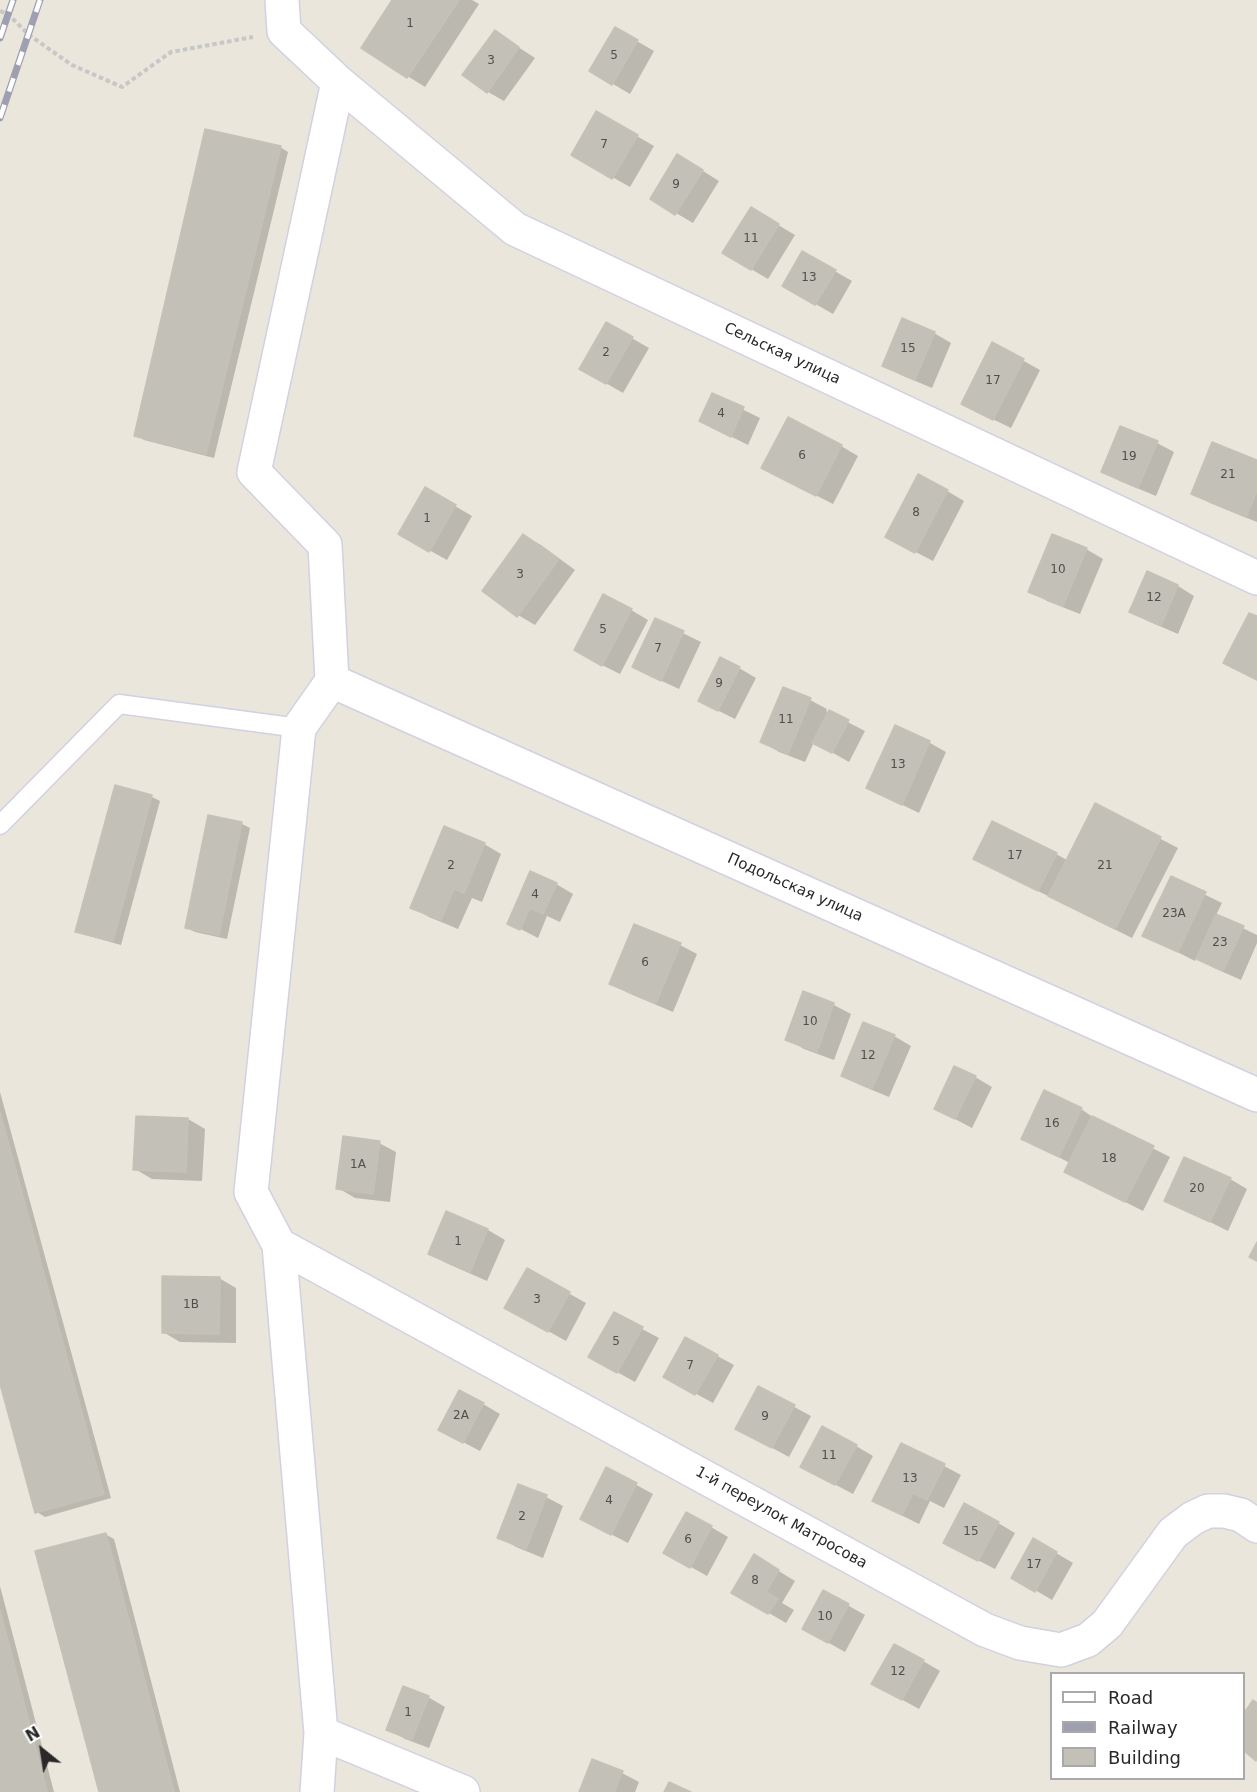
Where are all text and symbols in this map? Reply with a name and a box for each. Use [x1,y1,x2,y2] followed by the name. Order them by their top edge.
[406,17,414,31] house number: 1
[610,49,618,63] house number: 5
[487,54,495,68] house number: 3
[600,138,608,152] house number: 7
[672,178,680,192] house number: 9
[743,232,759,246] house number: 11
[801,271,817,285] house number: 13
[721,319,843,389] street label: Сельская улица
[900,342,916,356] house number: 15
[602,346,610,360] house number: 2
[985,374,1001,388] house number: 17
[717,407,725,421] house number: 4
[798,449,806,463] house number: 6
[1121,450,1137,464] house number: 19
[1220,468,1236,482] house number: 21
[912,506,920,520] house number: 8
[423,512,431,526] house number: 1
[1050,563,1066,577] house number: 10
[516,568,524,582] house number: 3
[1146,591,1162,605] house number: 12
[599,623,607,637] house number: 5
[654,642,662,656] house number: 7
[715,677,723,691] house number: 9
[778,713,794,727] house number: 11
[890,758,906,772] house number: 13
[1007,849,1023,863] house number: 17
[724,850,866,926] street label: Подольская улица
[447,859,455,873] house number: 2
[1097,859,1113,873] house number: 21
[531,888,539,902] house number: 4
[1162,907,1186,921] house number: 23А
[1212,936,1228,950] house number: 23
[641,956,649,970] house number: 6
[802,1015,818,1029] house number: 10
[860,1049,876,1063] house number: 12
[1044,1117,1060,1131] house number: 16
[1101,1152,1117,1166] house number: 18
[350,1158,366,1172] house number: 1А
[1189,1182,1205,1196] house number: 20
[454,1235,462,1249] house number: 1
[533,1293,541,1307] house number: 3
[183,1298,199,1312] house number: 1В
[612,1335,620,1349] house number: 5
[686,1359,694,1373] house number: 7
[453,1409,469,1423] house number: 2А
[761,1410,769,1424] house number: 9
[821,1449,837,1463] house number: 11
[692,1463,870,1573] street label: 1-й переулок Матросова
[902,1472,918,1486] house number: 13
[605,1494,613,1508] house number: 4
[518,1510,526,1524] house number: 2
[963,1525,979,1539] house number: 15
[684,1533,692,1547] house number: 6
[1026,1558,1042,1572] house number: 17
[751,1574,759,1588] house number: 8
[817,1610,833,1624] house number: 10
[890,1665,906,1679] house number: 12
[1050,1672,1245,1780] legend
[1108,1687,1153,1708] text: Road
[404,1706,412,1720] house number: 1
[1108,1717,1178,1738] text: Railway
[12,1720,72,1780] north arrow
[22,1722,43,1746] text: N
[1108,1747,1181,1768] text: Building

